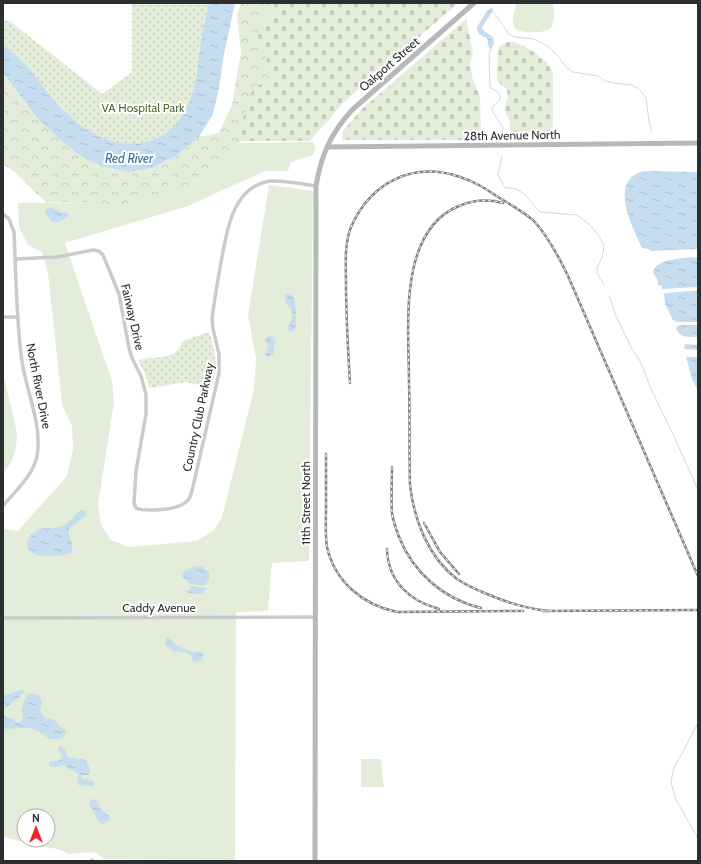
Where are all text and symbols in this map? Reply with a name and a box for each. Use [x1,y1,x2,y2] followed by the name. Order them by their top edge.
[356,34,422,94] street label: Oakport Street
[102,100,185,115] park label: VA Hospital Park
[463,127,561,143] street label: 28th Avenue North
[105,150,154,166] water label: Red River
[118,282,148,352] street label: Fairway Drive
[23,342,55,430] street label: North River Drive
[179,361,217,473] street label: Country Club Parkway
[298,461,313,545] street label: 11th Street North
[122,600,196,615] street label: Caddy Avenue
[16,808,56,848] north arrow
[32,811,40,825] text: N

